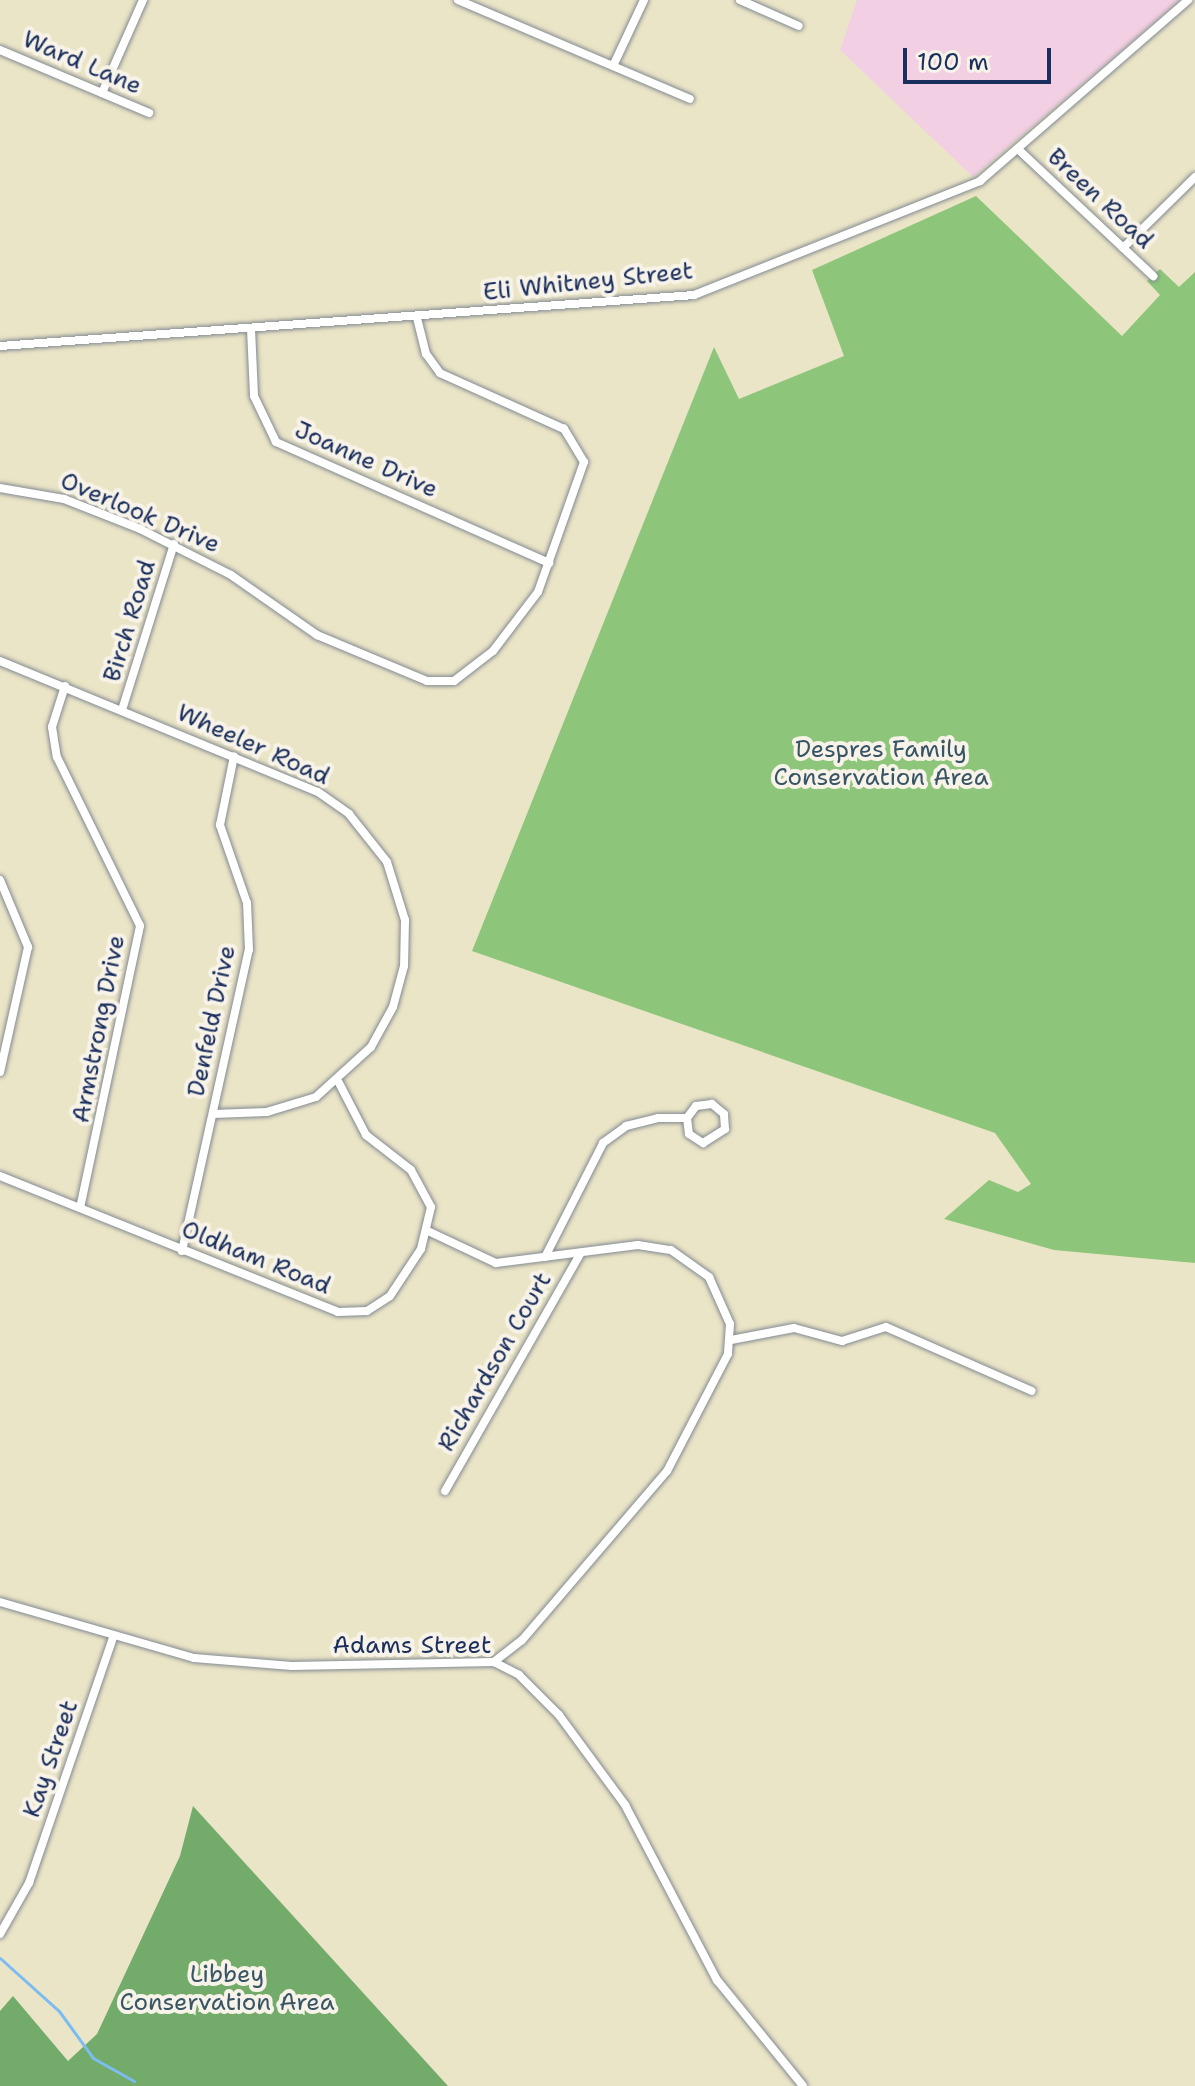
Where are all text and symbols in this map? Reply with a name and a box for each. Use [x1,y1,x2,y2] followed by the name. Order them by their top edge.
[18,25,146,101] street label: Ward Lane
[907,32,1055,82] scale bar
[917,46,989,78] text: 100 m
[1041,143,1159,255] street label: Breen Road
[482,257,694,307] street label: Eli Whitney Street
[290,416,442,504] street label: Joanne Drive
[56,466,224,560] street label: Overlook Drive
[98,557,162,685] street label: Birch Road
[172,699,334,791] street label: Wheeler Road
[773,736,989,792] park label: Despres Family Conservation Area
[67,933,131,1125] street label: Armstrong Drive
[182,943,242,1099] street label: Denfeld Drive
[177,1215,335,1301] street label: Oldham Road
[432,1267,558,1457] street label: Richardson Court
[333,1632,491,1660] street label: Adams Street
[18,1697,84,1821] street label: Kay Street
[119,1961,335,2017] park label: Libbey Conservation Area

